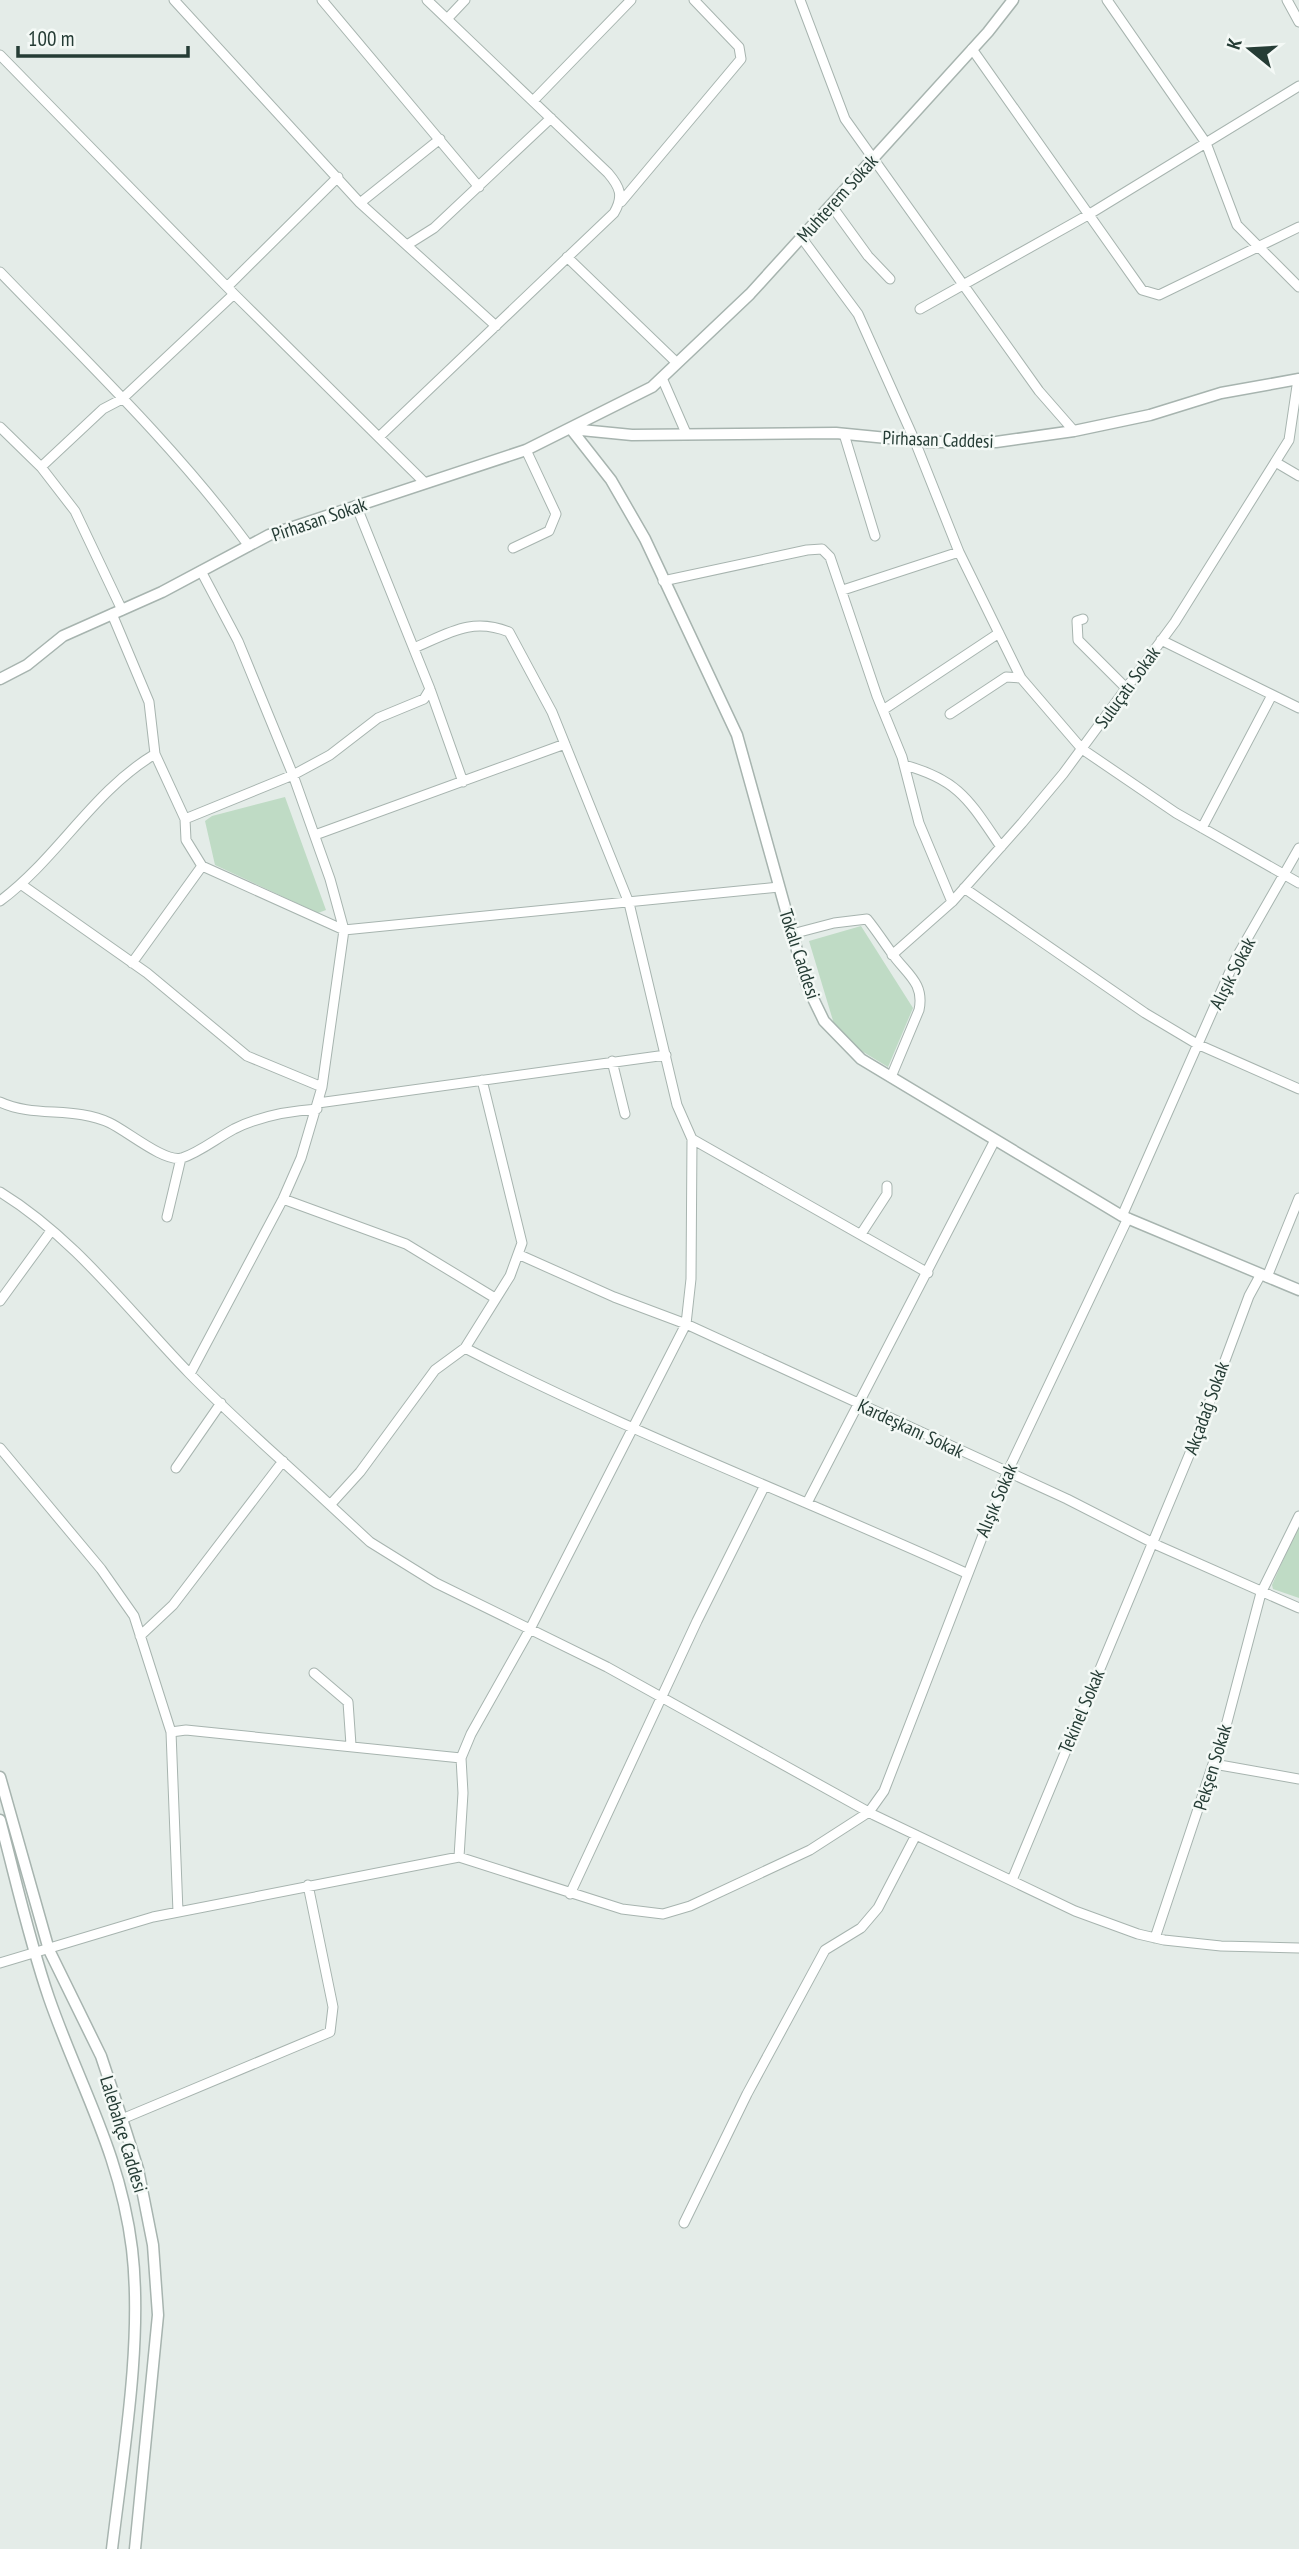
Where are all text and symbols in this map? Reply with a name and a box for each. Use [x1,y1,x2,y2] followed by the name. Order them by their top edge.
[18,14,187,58] scale bar
[1215,14,1285,84] north arrow
[28,25,74,52] text: 100 m
[1221,35,1247,52] text: K
[791,149,883,247] street label: Muhterem Sokak
[882,425,994,453] street label: Pirhasan Caddesi
[268,491,370,546] street label: Pirhasan Sokak
[1089,641,1165,733] street label: Suluçatı Sokak
[774,906,826,1002] street label: Tokalı Caddesi
[1204,932,1261,1013] street label: Alışık Sokak
[1178,1358,1234,1458] street label: Akçadağ Sokak
[854,1393,968,1463] street label: Kardeşkanı Sokak
[970,1459,1022,1540] street label: Alışık Sokak
[1053,1665,1110,1757] street label: Tekinel Sokak
[1188,1721,1237,1813] street label: Pekşen Sokak
[95,2073,153,2195] street label: Lalebahçe Caddesi

